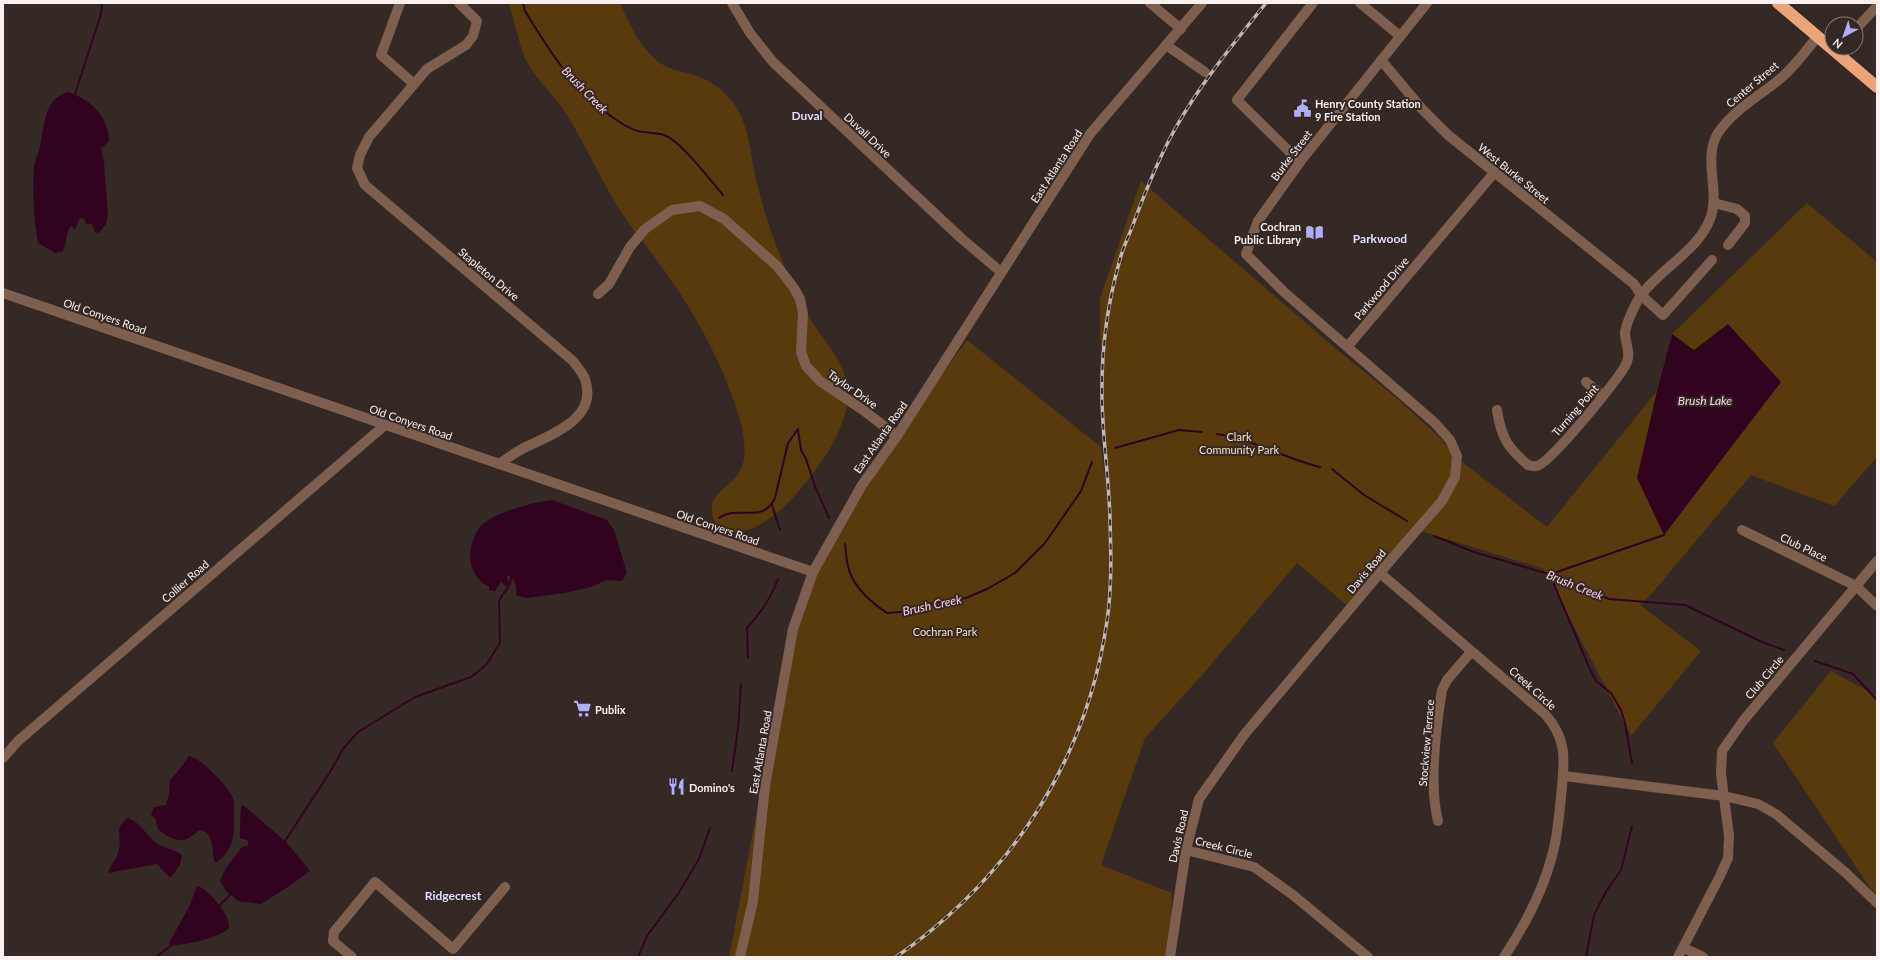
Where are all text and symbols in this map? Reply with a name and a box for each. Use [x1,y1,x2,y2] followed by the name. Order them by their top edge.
[1824,16,1864,56] north arrow
[1830,36,1845,52] text: N
[1723,58,1781,110] street label: Center Street
[559,63,611,117] water label: Brush Creek
[1315,97,1421,123] place label: Henry County Station 9 Fire Station
[1292,99,1312,119] public building icon: Henry County Station 9 Fire Station
[791,108,823,123] district label: Duval
[842,110,894,160] street label: Duvall Drive
[1027,127,1085,205] street label: East Atlanta Road
[1268,127,1314,183] street label: Burke Street
[1476,140,1552,206] street label: West Burke Street
[1234,220,1301,246] place label: Cochran Public Library
[1304,222,1324,242] library icon: Cochran Public Library
[1353,231,1407,246] district label: Parkwood
[456,245,522,303] street label: Stapleton Drive
[1351,254,1411,322] street label: Parkwood Drive
[62,296,148,336] street label: Old Conyers Road
[826,367,881,411] street label: Taylor Drive
[1549,381,1601,438] street label: Turning Point
[1678,393,1732,408] water label: Brush Lake
[850,399,910,475] street label: East Atlanta Road
[368,402,454,442] street label: Old Conyers Road
[1199,430,1279,456] park label: Clark Community Park
[675,507,761,547] street label: Old Conyers Road
[1778,530,1830,564] street label: Club Place
[1344,546,1388,596] street label: Davis Road
[159,557,211,605] street label: Collier Road
[1544,567,1606,603] water label: Brush Creek
[901,591,963,619] water label: Brush Creek
[913,625,978,638] park label: Cochran Park
[1742,653,1786,701] street label: Club Circle
[1507,664,1559,713] street label: Creek Circle
[572,699,592,719] supermarket icon: Publix
[1416,699,1436,787] street label: Stockview Terrace
[595,703,626,716] place label: Publix
[746,709,774,795] street label: East Atlanta Road
[666,777,686,797] restaurant icon: Domino's
[689,781,735,794] place label: Domino's
[1166,808,1190,864] street label: Davis Road
[1194,834,1254,860] street label: Creek Circle
[425,888,482,903] district label: Ridgecrest

